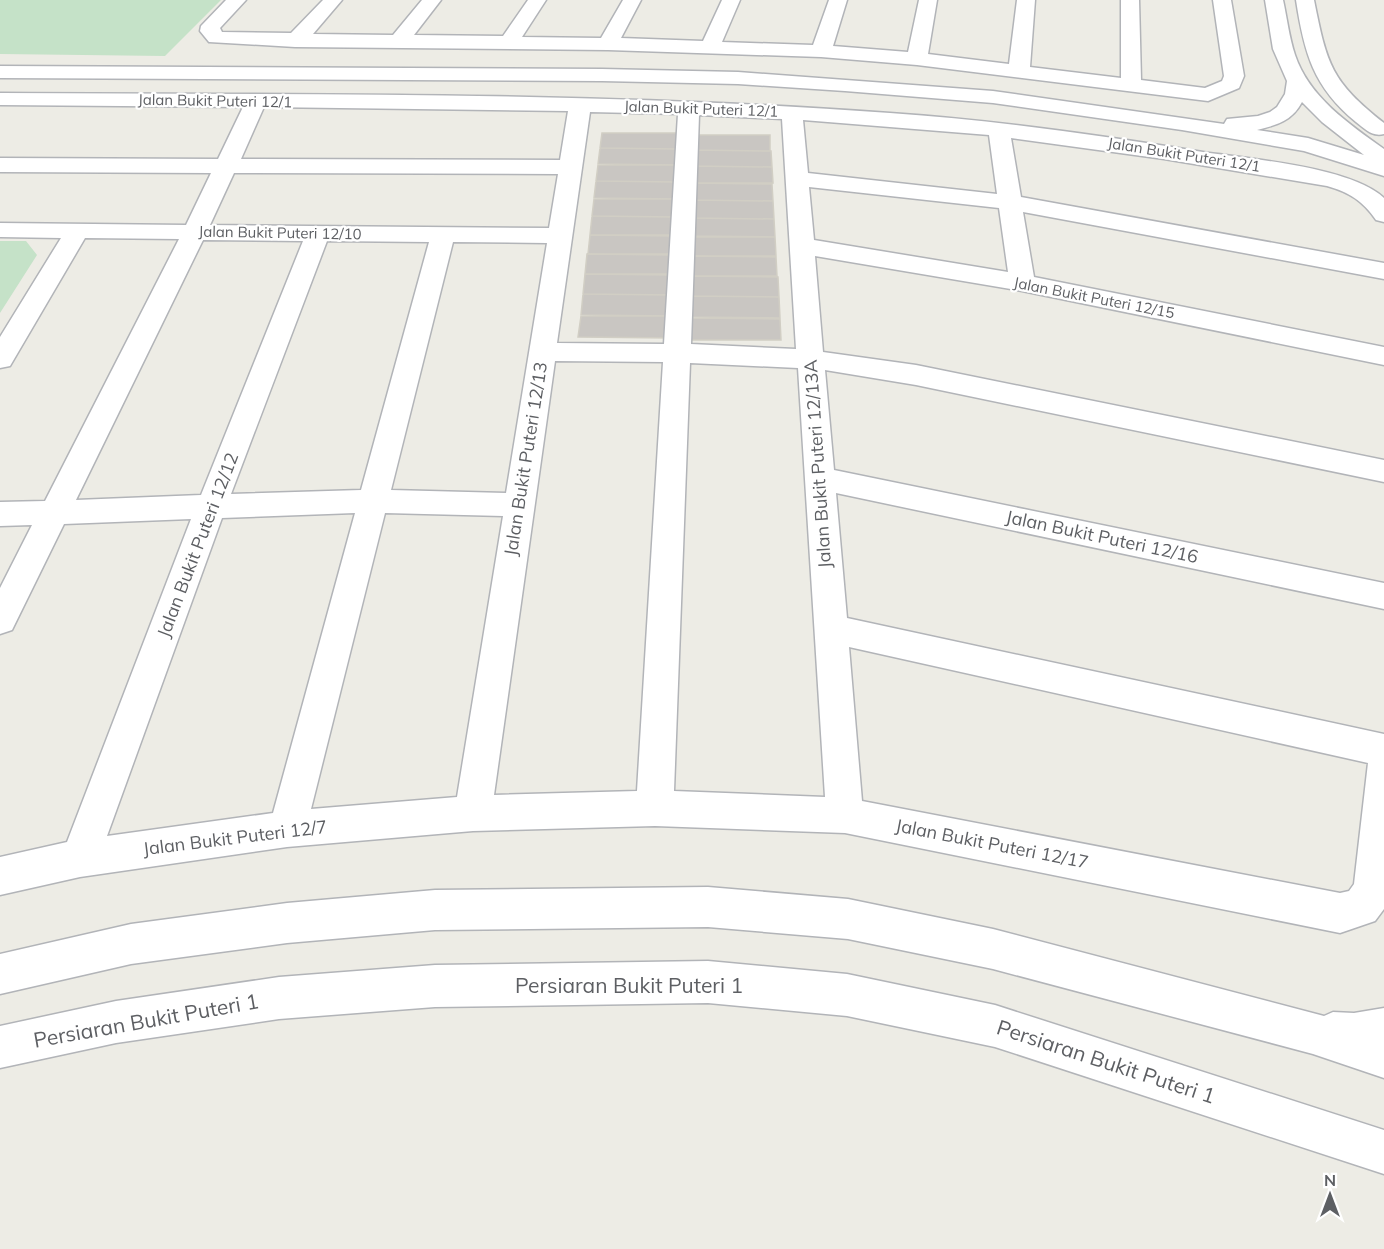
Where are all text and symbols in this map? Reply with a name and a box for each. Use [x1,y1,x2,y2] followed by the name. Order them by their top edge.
[138,90,292,111] street label: Jalan Bukit Puteri 12/1
[624,96,779,121] street label: Jalan Bukit Puteri 12/1
[1106,133,1262,176] street label: Jalan Bukit Puteri 12/1
[198,222,362,243] street label: Jalan Bukit Puteri 12/10
[1012,273,1176,322] street label: Jalan Bukit Puteri 12/15
[799,359,836,569] street label: Jalan Bukit Puteri 12/13A
[499,360,552,558] street label: Jalan Bukit Puteri 12/13
[152,449,243,640] street label: Jalan Bukit Puteri 12/12
[1004,505,1200,568] street label: Jalan Bukit Puteri 12/16
[894,814,1091,874] street label: Jalan Bukit Puteri 12/17
[142,815,328,860] street label: Jalan Bukit Puteri 12/7
[515,972,743,998] street label: Persiaran Bukit Puteri 1
[31,987,260,1053] street label: Persiaran Bukit Puteri 1
[994,1013,1219,1109] street label: Persiaran Bukit Puteri 1
[1300,1165,1360,1225] north arrow
[1324,1170,1336,1190] text: N

